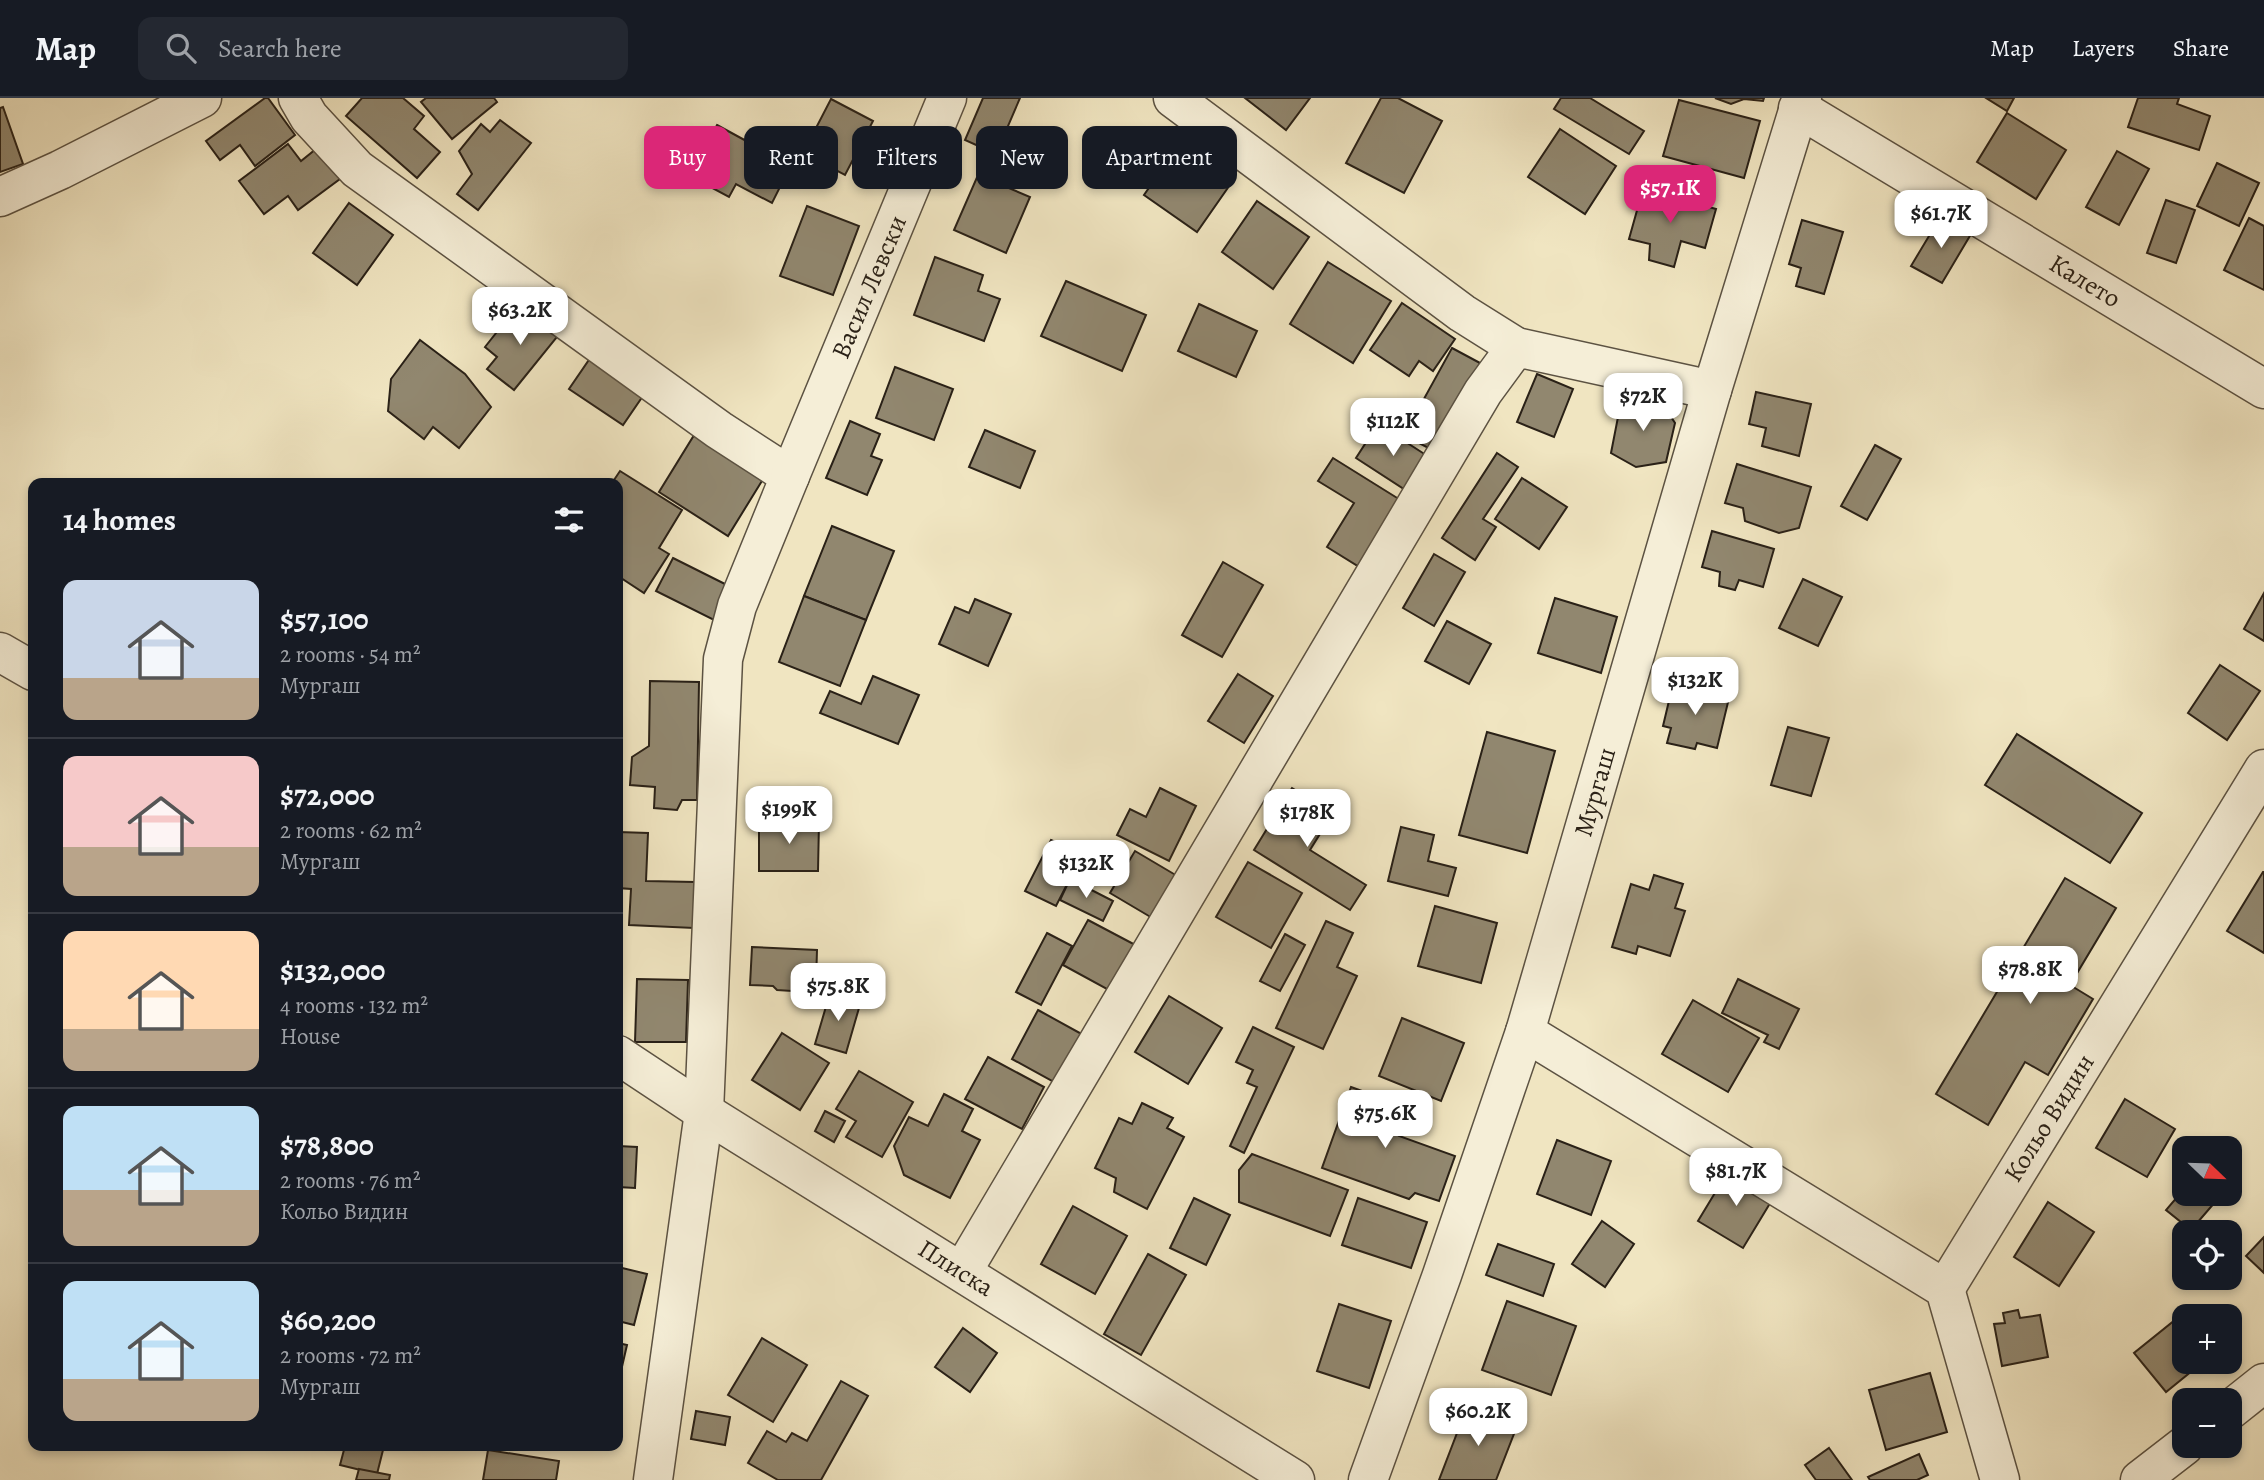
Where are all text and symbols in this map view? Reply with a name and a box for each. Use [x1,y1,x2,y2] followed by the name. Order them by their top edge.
[138,17,628,80] search box
[35,26,96,71] text: Map
[162,29,200,67] icon: search
[218,31,342,66] text: Search here
[1990,32,2034,64] text: Map
[2072,32,2135,64] text: Layers
[2173,32,2229,64] text: Share
[644,126,730,189] chip: Buy
[744,126,838,189] chip: Rent
[852,126,962,189] chip: Filters
[976,126,1068,189] chip: New
[1082,126,1237,189] chip: Apartment
[1613,166,1727,225] pin: $57.1K
[1640,172,1700,203] text: $57.1K
[1884,190,1998,250] pin: $61.7K
[1911,197,1971,228] text: $61.7K
[823,210,915,364] street label: Васил Левски
[2043,246,2127,316] street label: Калето
[463,288,577,347] pin: $63.2K
[488,294,552,325] text: $63.2K
[1602,374,1684,433] pin: $72K
[1620,380,1666,411] text: $72K
[1344,398,1442,458] pin: $112K
[1366,405,1420,436] text: $112K
[63,500,176,540] text: 14 homes
[550,501,588,539] icon: filters
[280,599,369,639] text: $57,100
[119,608,203,692] icon: home
[280,639,421,670] text: 2 rooms · 54 m²
[1646,658,1744,717] pin: $132K
[1667,664,1723,695] text: $132K
[280,670,361,701] text: Мургаш
[1566,743,1624,841] street label: Мургаш
[280,775,375,815] text: $72,000
[119,784,203,868] icon: home
[740,786,838,846] pin: $199K
[1258,790,1356,849] pin: $178K
[761,793,817,824] text: $199K
[1280,796,1334,827] text: $178K
[280,815,422,846] text: 2 rooms · 62 m²
[1037,840,1135,900] pin: $132K
[280,846,361,877] text: Мургаш
[1058,847,1114,878] text: $132K
[1973,946,2087,1006] pin: $78.8K
[280,950,385,990] text: $132,000
[1998,953,2062,984] text: $78.8K
[119,959,203,1043] icon: home
[781,964,895,1023] pin: $75.8K
[807,970,869,1001] text: $75.8K
[280,990,428,1021] text: 4 rooms · 132 m²
[280,1021,340,1052] text: House
[1996,1047,2102,1189] street label: Кольо Видин
[1328,1090,1442,1150] pin: $75.6K
[1354,1097,1416,1128] text: $75.6K
[280,1125,374,1165] text: $78,800
[119,1134,203,1218] icon: home
[2172,1136,2242,1206] north arrow
[2172,1136,2242,1458] map controls
[1679,1148,1793,1208] pin: $81.7K
[1705,1155,1767,1186] text: $81.7K
[280,1165,421,1196] text: 2 rooms · 76 m²
[280,1196,408,1227] text: Кольо Видин
[2172,1220,2242,1290] button: locate
[912,1231,1000,1305] street label: Плиска
[280,1300,376,1340] text: $60,200
[2172,1304,2242,1374] button: +
[119,1309,203,1393] icon: home
[280,1340,421,1371] text: 2 rooms · 72 m²
[280,1371,361,1402] text: Мургаш
[1421,1388,1535,1448] pin: $60.2K
[2172,1388,2242,1458] button: −
[1445,1395,1511,1426] text: $60.2K

